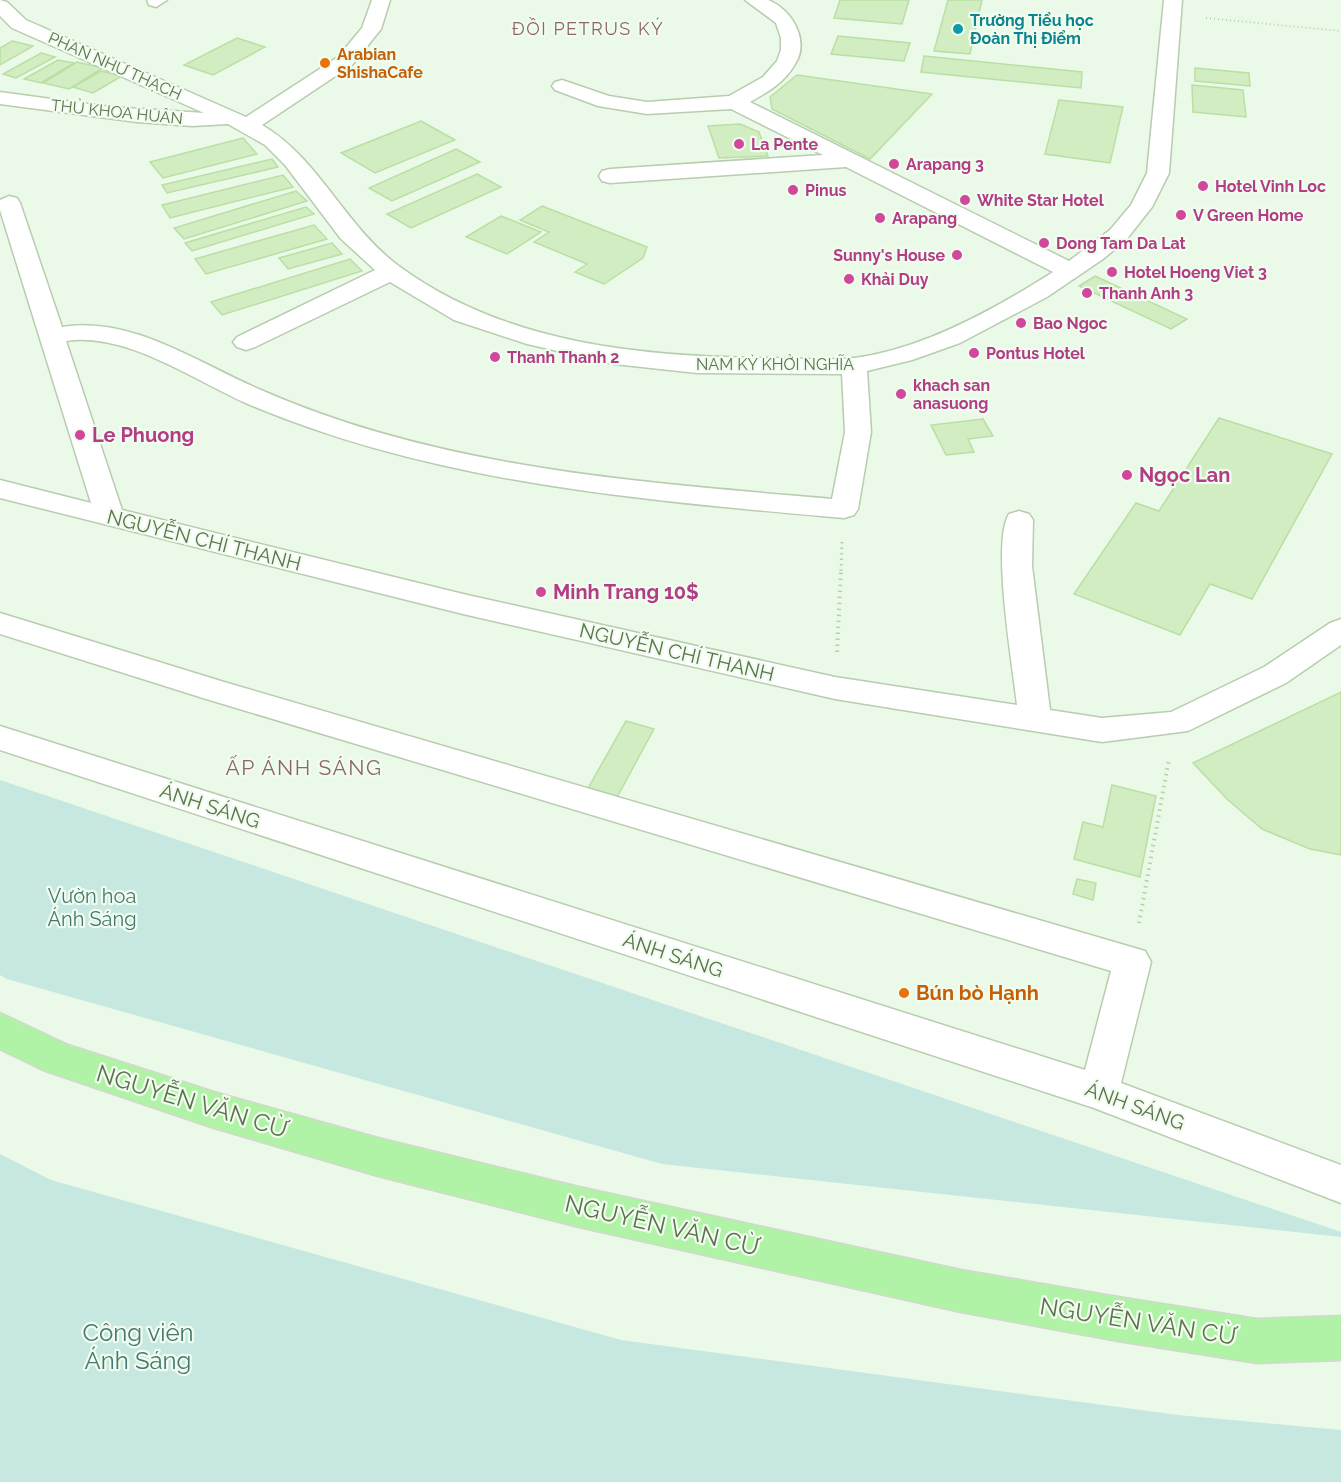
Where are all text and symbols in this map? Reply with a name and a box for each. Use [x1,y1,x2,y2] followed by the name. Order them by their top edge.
[970,11,1094,48] place label: Trường Tiểu học Đoàn Thị Điểm
[512,17,664,39] district label: ĐỒI PETRUS KÝ
[951,22,965,36] marker: Trường Tiểu học Đoàn Thị Điểm
[45,28,185,104] street label: PHAN NHƯ THẠCH
[337,45,423,82] place label: Arabian ShishaCafe
[318,56,332,70] marker: Arabian ShishaCafe
[50,95,184,128] street label: THỦ KHOA HUÂN
[751,135,818,154] place label: La Pente
[732,137,746,151] marker: La Pente
[906,155,984,174] place label: Arapang 3
[887,157,901,171] marker: Arapang 3
[1215,177,1326,196] place label: Hotel Vinh Loc
[1196,179,1210,193] marker: Hotel Vinh Loc
[805,181,847,200] place label: Pinus
[786,183,800,197] marker: Pinus
[977,191,1105,210] place label: White Star Hotel
[958,193,972,207] marker: White Star Hotel
[1193,206,1304,225] place label: V Green Home
[1174,208,1188,222] marker: V Green Home
[892,209,957,228] place label: Arapang
[873,211,887,225] marker: Arapang
[1056,234,1186,253] place label: Dong Tam Da Lat
[1037,236,1051,250] marker: Dong Tam Da Lat
[833,246,945,265] place label: Sunny's House
[950,248,964,262] marker: Sunny's House
[1124,263,1267,282] place label: Hotel Hoeng Viet 3
[1105,265,1119,279] marker: Hotel Hoeng Viet 3
[861,270,929,289] place label: Khải Duy
[842,272,856,286] marker: Khải Duy
[1099,284,1193,303] place label: Thanh Anh 3
[1080,286,1094,300] marker: Thanh Anh 3
[1033,314,1108,333] place label: Bao Ngoc
[1014,316,1028,330] marker: Bao Ngoc
[986,344,1086,363] place label: Pontus Hotel
[967,346,981,360] marker: Pontus Hotel
[507,348,619,367] place label: Thanh Thanh 2
[488,350,502,364] marker: Thanh Thanh 2
[696,354,854,374] street label: NAM KỲ KHỞI NGHĨA
[913,376,990,413] place label: khach san anasuong
[894,387,908,401] marker: khach san anasuong
[92,423,194,447] place label: Le Phuong
[73,428,87,442] marker: Le Phuong
[1139,463,1230,487] place label: Ngọc Lan
[1120,468,1134,482] marker: Ngọc Lan
[104,502,304,576] street label: NGUYỄN CHÍ THANH
[553,580,699,604] place label: Minh Trang 10$
[534,585,548,599] marker: Minh Trang 10$
[577,616,777,686] street label: NGUYỄN CHÍ THANH
[225,755,383,780] district label: ẤP ÁNH SÁNG
[157,779,263,833] street label: ÁNH SÁNG
[48,884,137,931] park label: Vườn hoa Ánh Sáng
[620,928,726,982] street label: ÁNH SÁNG
[916,981,1039,1005] place label: Bún bò Hạnh
[897,986,911,1000] marker: Bún bò Hạnh
[93,1057,292,1144] street label: NGUYỄN VĂN CỪ
[1082,1077,1188,1135] street label: ÁNH SÁNG
[562,1188,763,1262] street label: NGUYỄN VĂN CỪ
[1038,1290,1239,1351] street label: NGUYỄN VĂN CỪ
[82,1318,194,1375] park label: Công viên Ánh Sáng

